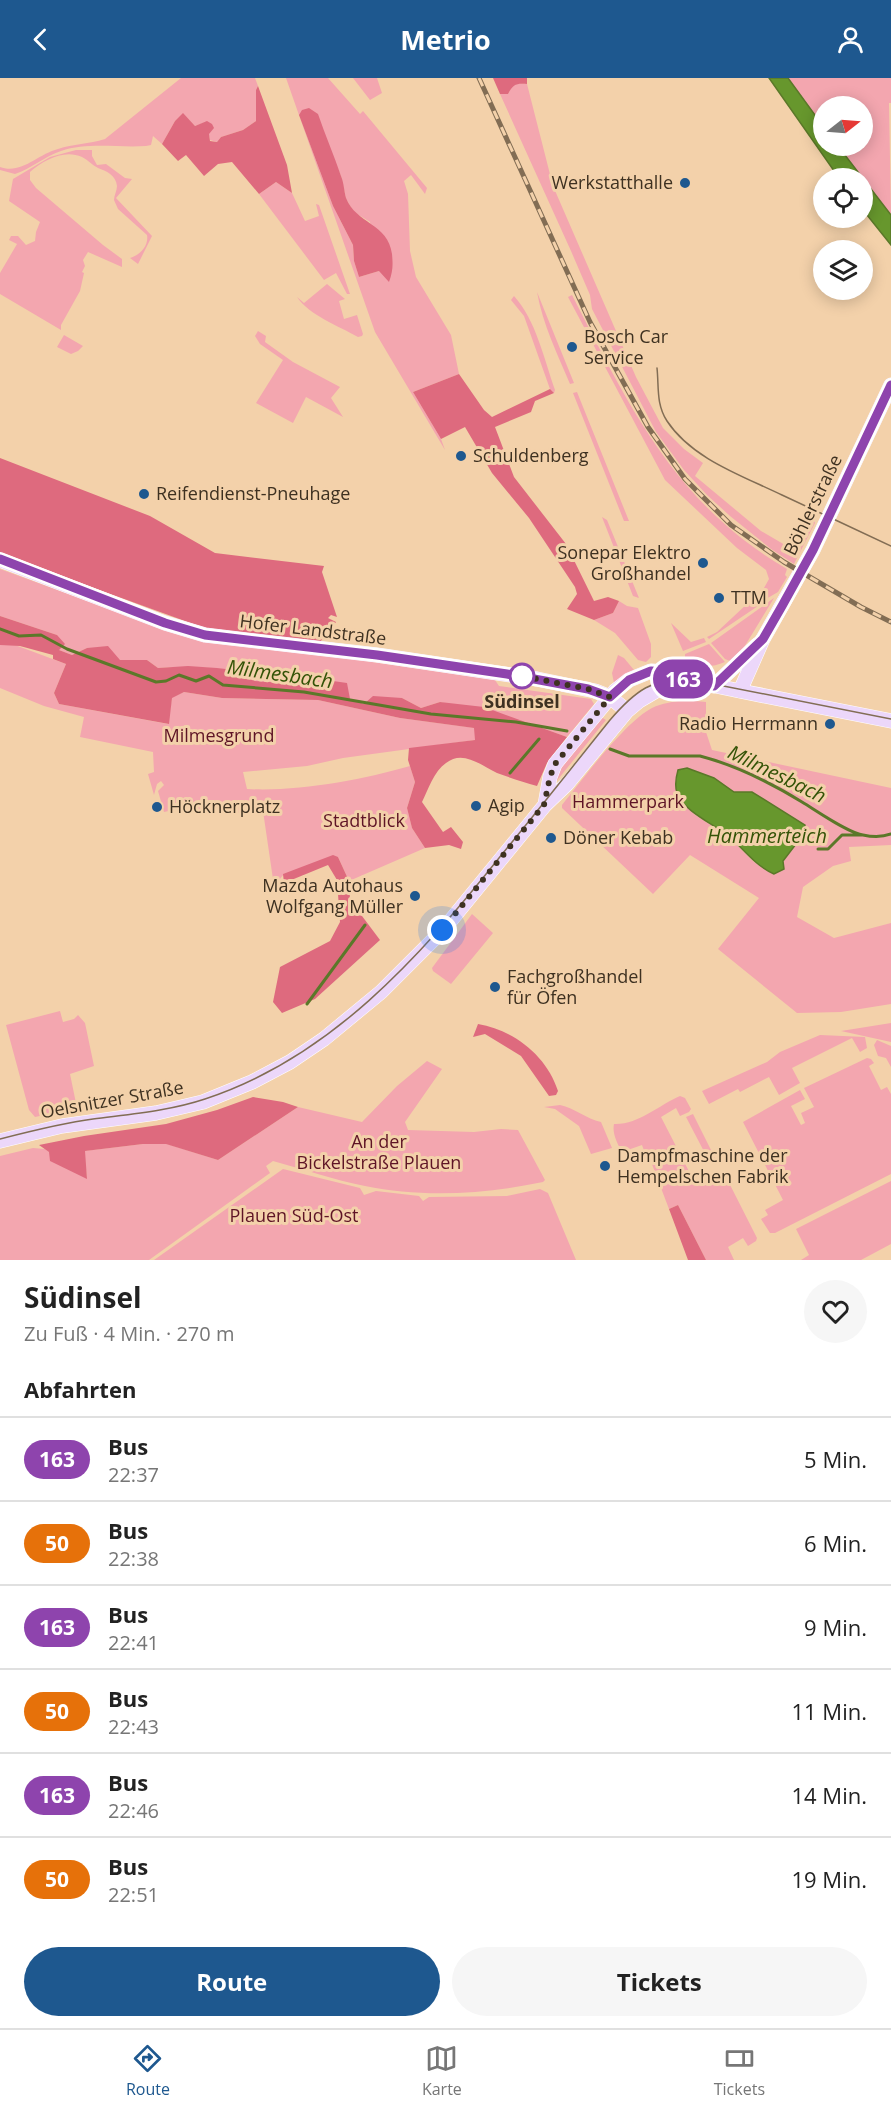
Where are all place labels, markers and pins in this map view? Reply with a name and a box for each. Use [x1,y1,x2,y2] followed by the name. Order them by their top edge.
[551,170,673,194] place label: Werkstatthalle
[678,176,692,190] marker: Werkstatthalle
[584,324,669,369] place label: Bosch Car Service
[565,340,579,354] marker: Bosch Car Service
[473,443,589,467] place label: Schuldenberg
[454,449,468,463] marker: Schuldenberg
[156,481,350,505] place label: Reifendienst-Pneuhage
[137,487,151,501] marker: Reifendienst-Pneuhage
[557,540,691,585] place label: Sonepar Elektro Großhandel
[696,556,710,570] marker: Sonepar Elektro Großhandel
[731,585,767,609] place label: TTM
[712,591,726,605] marker: TTM
[509,663,535,689] marker: Südinsel
[484,689,560,713] place label: Südinsel
[679,711,818,735] place label: Radio Herrmann
[823,717,837,731] marker: Radio Herrmann
[488,793,525,817] place label: Agip
[169,794,280,818] place label: Höcknerplatz
[469,799,483,813] marker: Agip
[150,800,164,814] marker: Höcknerplatz
[563,825,673,849] place label: Döner Kebab
[544,831,558,845] marker: Döner Kebab
[262,873,404,918] place label: Mazda Autohaus Wolfgang Müller
[408,889,422,903] marker: Mazda Autohaus Wolfgang Müller
[507,964,643,1009] place label: Fachgroßhandel für Öfen
[488,980,502,994] marker: Fachgroßhandel für Öfen
[617,1143,789,1188] place label: Dampfmaschine der Hempelschen Fabrik
[598,1159,612,1173] marker: Dampfmaschine der Hempelschen Fabrik

